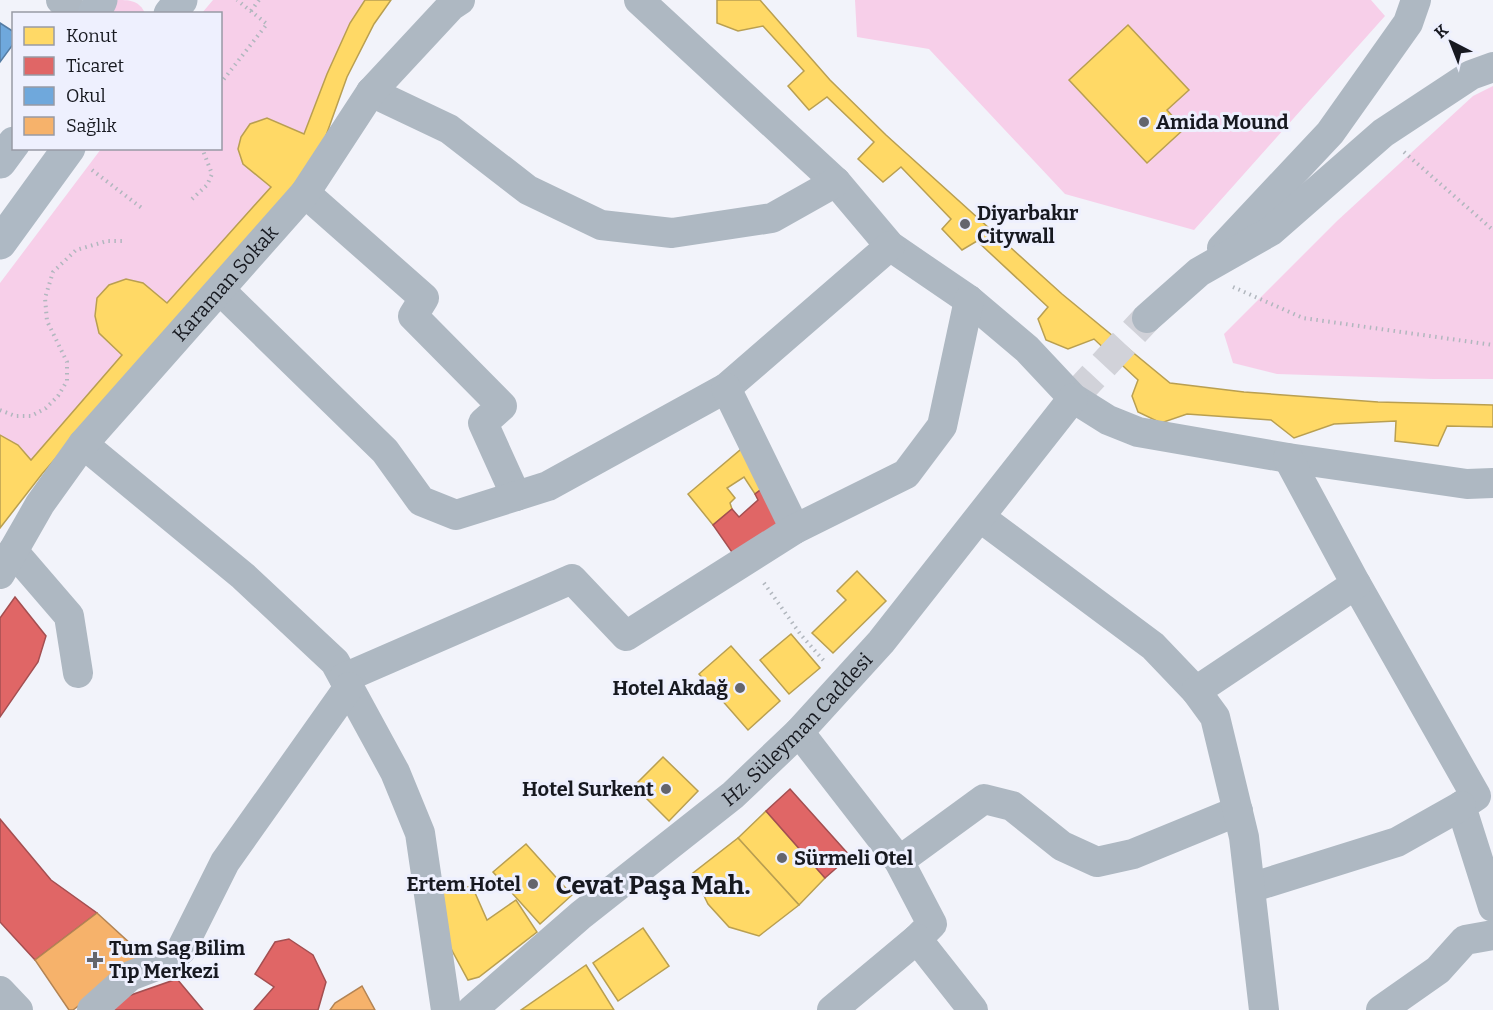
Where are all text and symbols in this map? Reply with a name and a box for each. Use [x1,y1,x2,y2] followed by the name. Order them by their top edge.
[12,12,222,150] legend
[1421,12,1481,72] north arrow
[1431,20,1452,42] text: K
[66,25,118,47] text: Konut
[66,55,125,77] text: Ticaret
[66,85,106,107] text: Okul
[1156,110,1289,134] place label: Amida Mound
[66,115,118,137] text: Sağlık
[1137,115,1151,129] marker: Amida Mound
[977,201,1079,248] place label: Diyarbakır Citywall
[958,217,972,231] marker: Diyarbakır Citywall
[168,220,283,346] street label: Karaman Sokak
[717,648,877,811] street label: Hz. Süleyman Caddesi
[612,676,729,700] place label: Hotel Akdağ
[733,681,747,695] marker: Hotel Akdağ
[522,777,654,801] place label: Hotel Surkent
[659,782,673,796] marker: Hotel Surkent
[794,846,913,870] place label: Sürmeli Otel
[775,851,789,865] marker: Sürmeli Otel
[555,870,751,901] district label: Cevat Paşa Mah.
[407,872,521,896] place label: Ertem Hotel
[526,877,540,891] marker: Ertem Hotel
[109,936,245,983] place label: Tum Sag Bilim Tıp Merkezi
[86,951,104,969] marker: Tum Sag Bilim Tıp Merkezi

